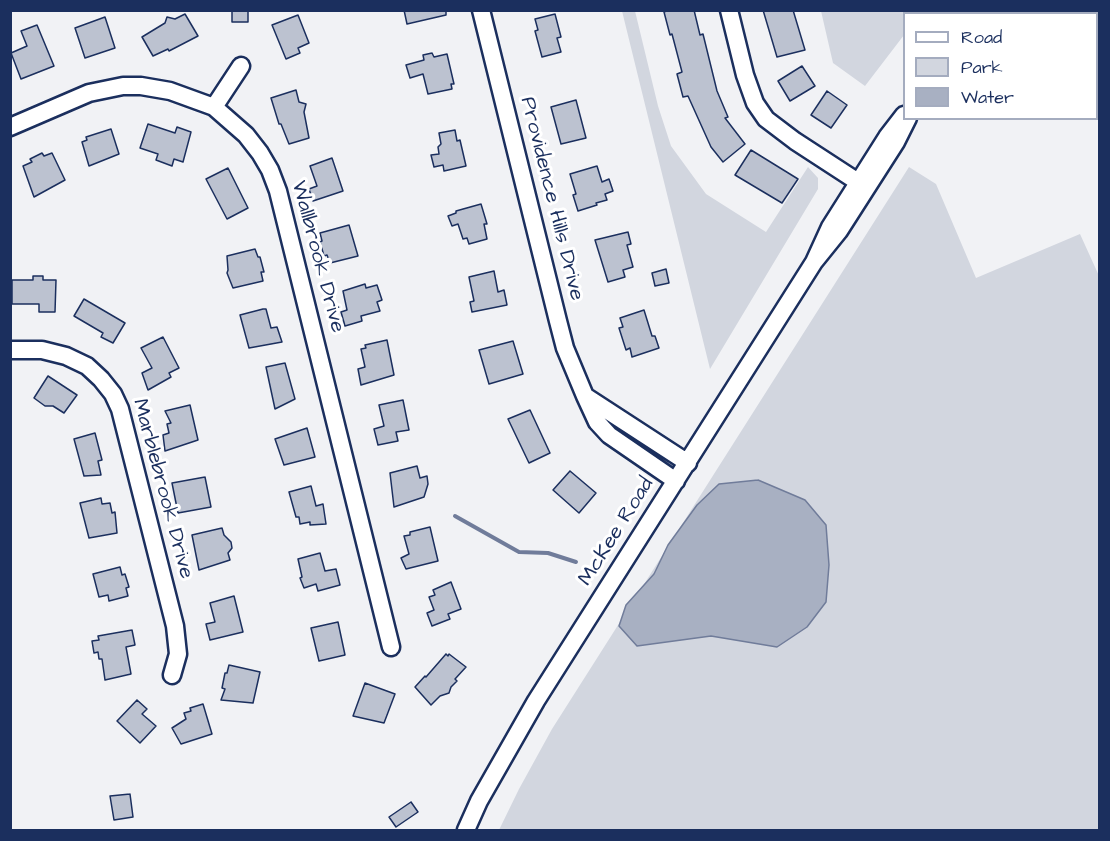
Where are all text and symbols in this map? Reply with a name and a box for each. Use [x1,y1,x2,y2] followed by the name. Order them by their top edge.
[903,12,1098,120] legend
[961,25,1002,50] text: Road
[961,55,1003,80] text: Park
[961,85,1014,110] text: Water
[514,95,588,303] street label: Providence Hills Drive
[285,178,349,336] street label: Wallbrook Drive
[126,396,198,582] street label: Marblebrook Drive
[574,473,660,591] street label: McKee Road

